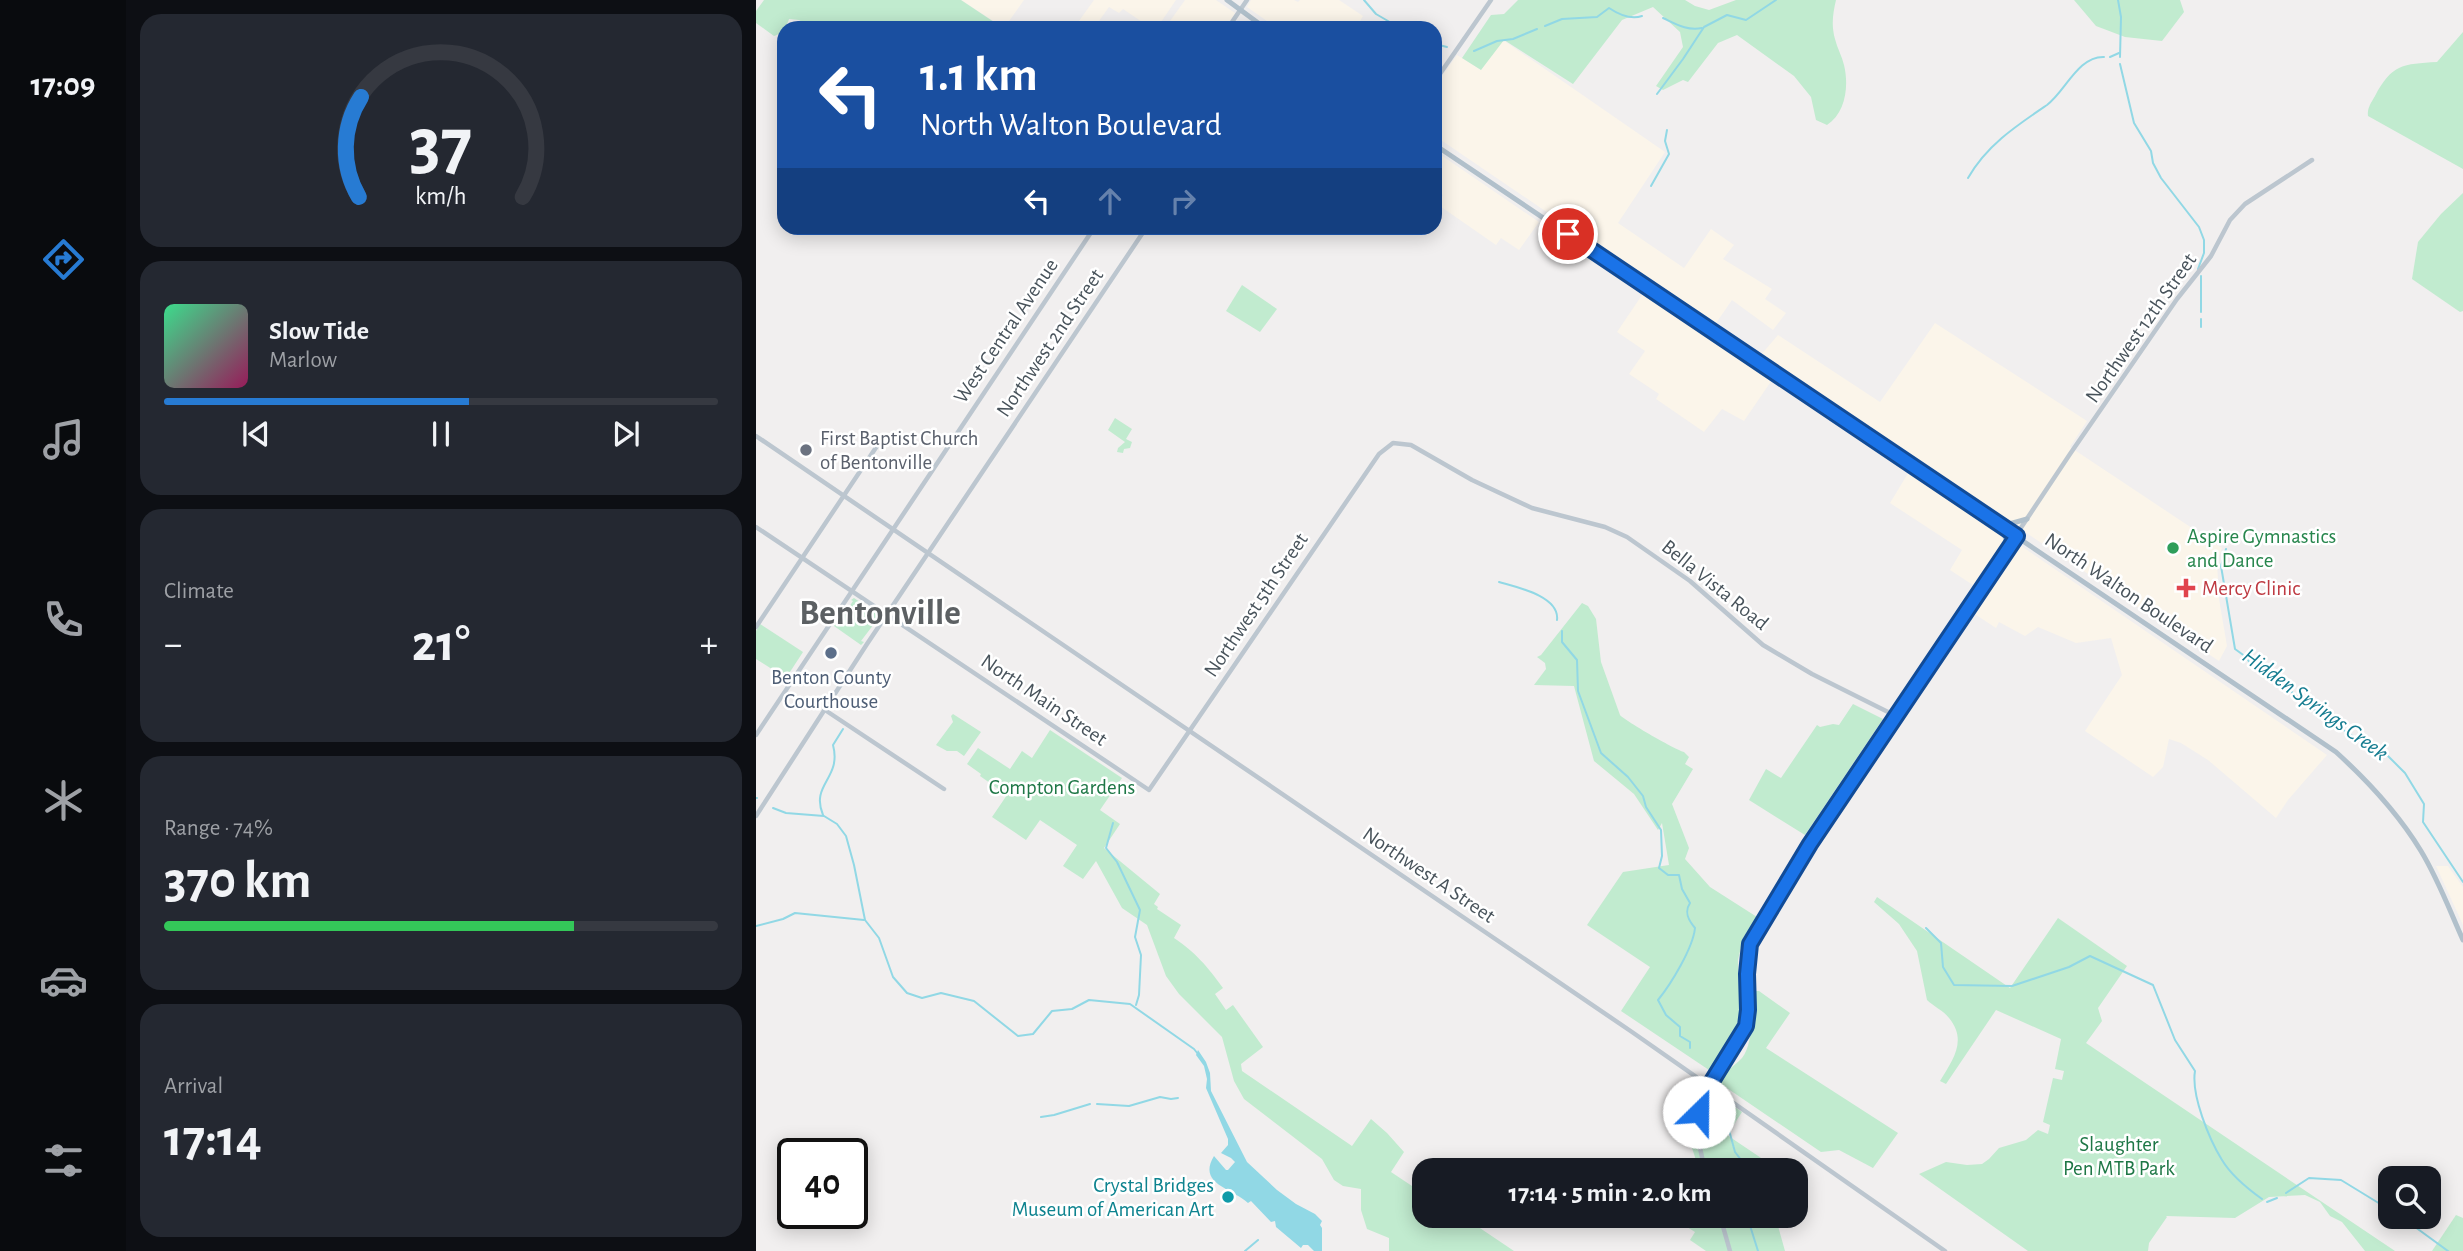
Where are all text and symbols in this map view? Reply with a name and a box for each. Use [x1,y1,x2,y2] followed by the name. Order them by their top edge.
[805,49,896,140] icon: left
[920,51,1038,100] text: 1.1 km
[31,69,95,101] text: 17:09
[410,109,472,182] text: 37
[920,109,1221,141] text: North Walton Boulevard
[1018,182,1056,220] icon: left
[1091,182,1129,220] icon: ahead
[1164,182,1202,220] icon: right
[415,184,467,209] text: km/h
[1538,204,1598,264] pin
[1549,215,1587,253] icon: arrive
[39,235,88,284] icon: directions
[2082,249,2200,406] street label: Northwest 12th Street
[950,255,1062,407] street label: West Central Avenue
[993,265,1107,421] street label: Northwest 2nd Street
[269,318,369,344] text: Slow Tide
[269,349,337,372] text: Marlow
[39,415,88,464] icon: music
[237,415,275,453] icon: previous
[422,415,460,453] icon: pause
[607,415,645,453] icon: next
[820,428,978,473] place label: First Baptist Church of Bentonville
[798,442,814,458] marker: First Baptist Church of Bentonville
[2187,526,2336,571] place label: Aspire Gymnastics and Dance
[1200,529,1312,681] street label: Northwest 5th Street
[2041,529,2217,657] street label: North Walton Boulevard
[1658,536,1772,634] street label: Bella Vista Road
[2165,540,2181,556] marker: Aspire Gymnastics and Dance
[2176,578,2196,598] marker: Mercy Clinic
[2202,578,2300,599] place label: Mercy Clinic
[164,580,234,603] text: Climate
[39,595,88,644] icon: phone
[799,596,961,631] district label: Bentonville
[412,618,470,670] text: 21°
[164,626,182,664] text: −
[700,626,718,664] text: +
[823,645,839,661] marker: Benton County Courthouse
[2238,645,2392,766] water label: Hidden Springs Creek
[977,650,1111,750] street label: North Main Street
[771,667,891,712] place label: Benton County Courthouse
[39,776,88,825] icon: climate
[989,777,1135,798] park label: Compton Gardens
[164,817,273,840] text: Range · 74%
[1359,823,1499,927] street label: Northwest A Street
[164,855,312,907] text: 370 km
[39,956,88,1005] icon: car
[164,1075,223,1098] text: Arrival
[1662,1075,1736,1149] position arrow
[164,1113,262,1165] text: 17:14
[2063,1134,2175,1179] park label: Slaughter Pen MTB Park
[39,1136,88,1185] icon: filters
[777,1138,868,1229] speed limit sign: 40
[2378,1166,2441,1229] map controls
[2378,1166,2441,1229] button: search
[1012,1175,1214,1220] place label: Crystal Bridges Museum of American Art
[1509,1180,1711,1206] text: 17:14 · 5 min · 2.0 km
[1220,1189,1236,1205] marker: Crystal Bridges Museum of American Art

